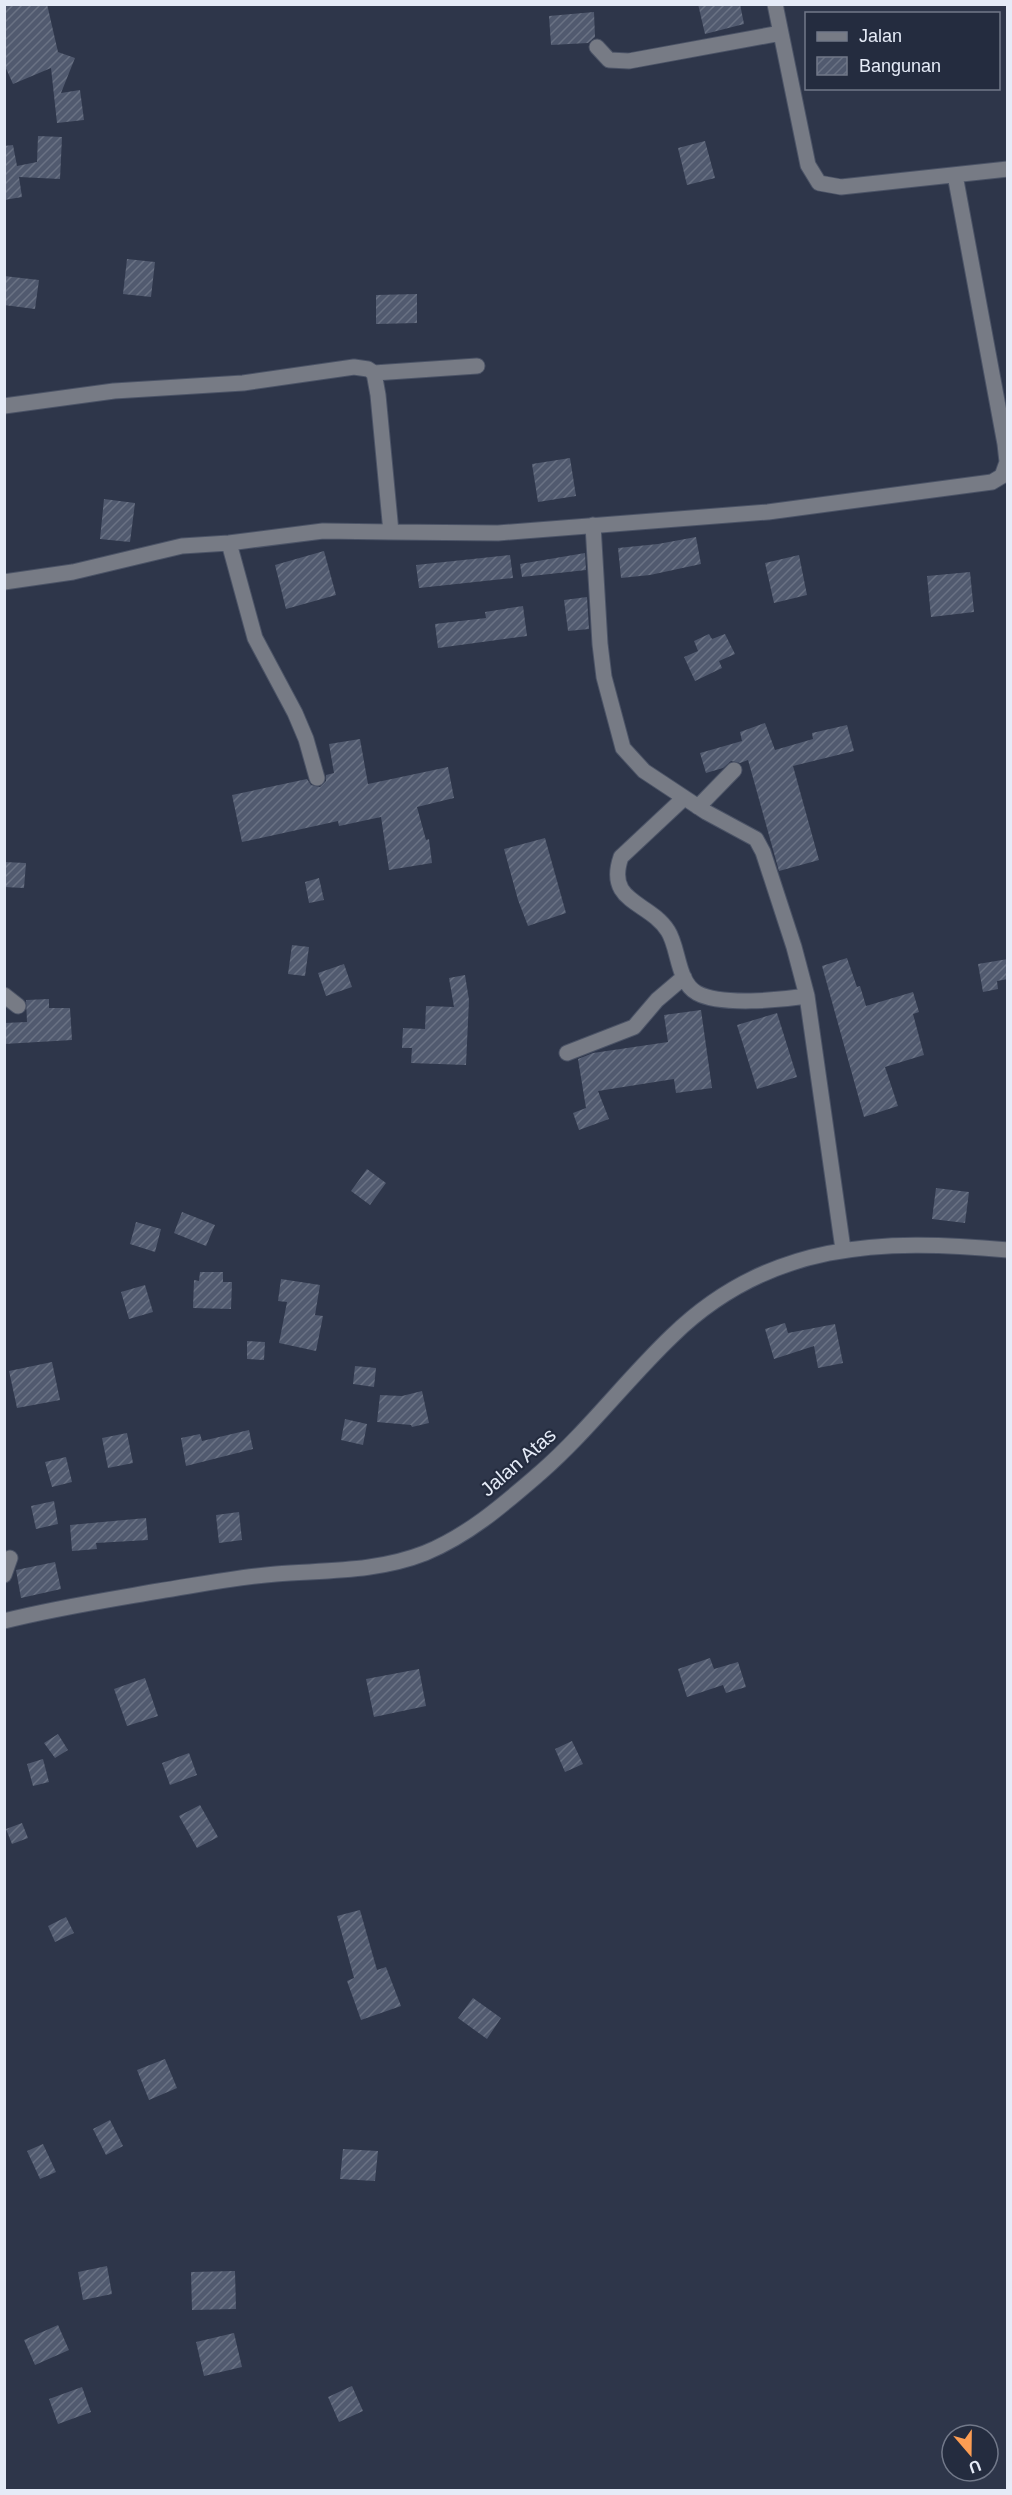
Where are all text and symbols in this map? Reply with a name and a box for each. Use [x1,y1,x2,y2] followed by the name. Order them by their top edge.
[805,12,1000,90] legend
[859,26,902,46] text: Jalan
[859,56,941,76] text: Bangunan
[476,1423,560,1501] street label: Jalan Atas
[940,2423,1000,2483] north arrow
[967,2457,983,2477] text: U

